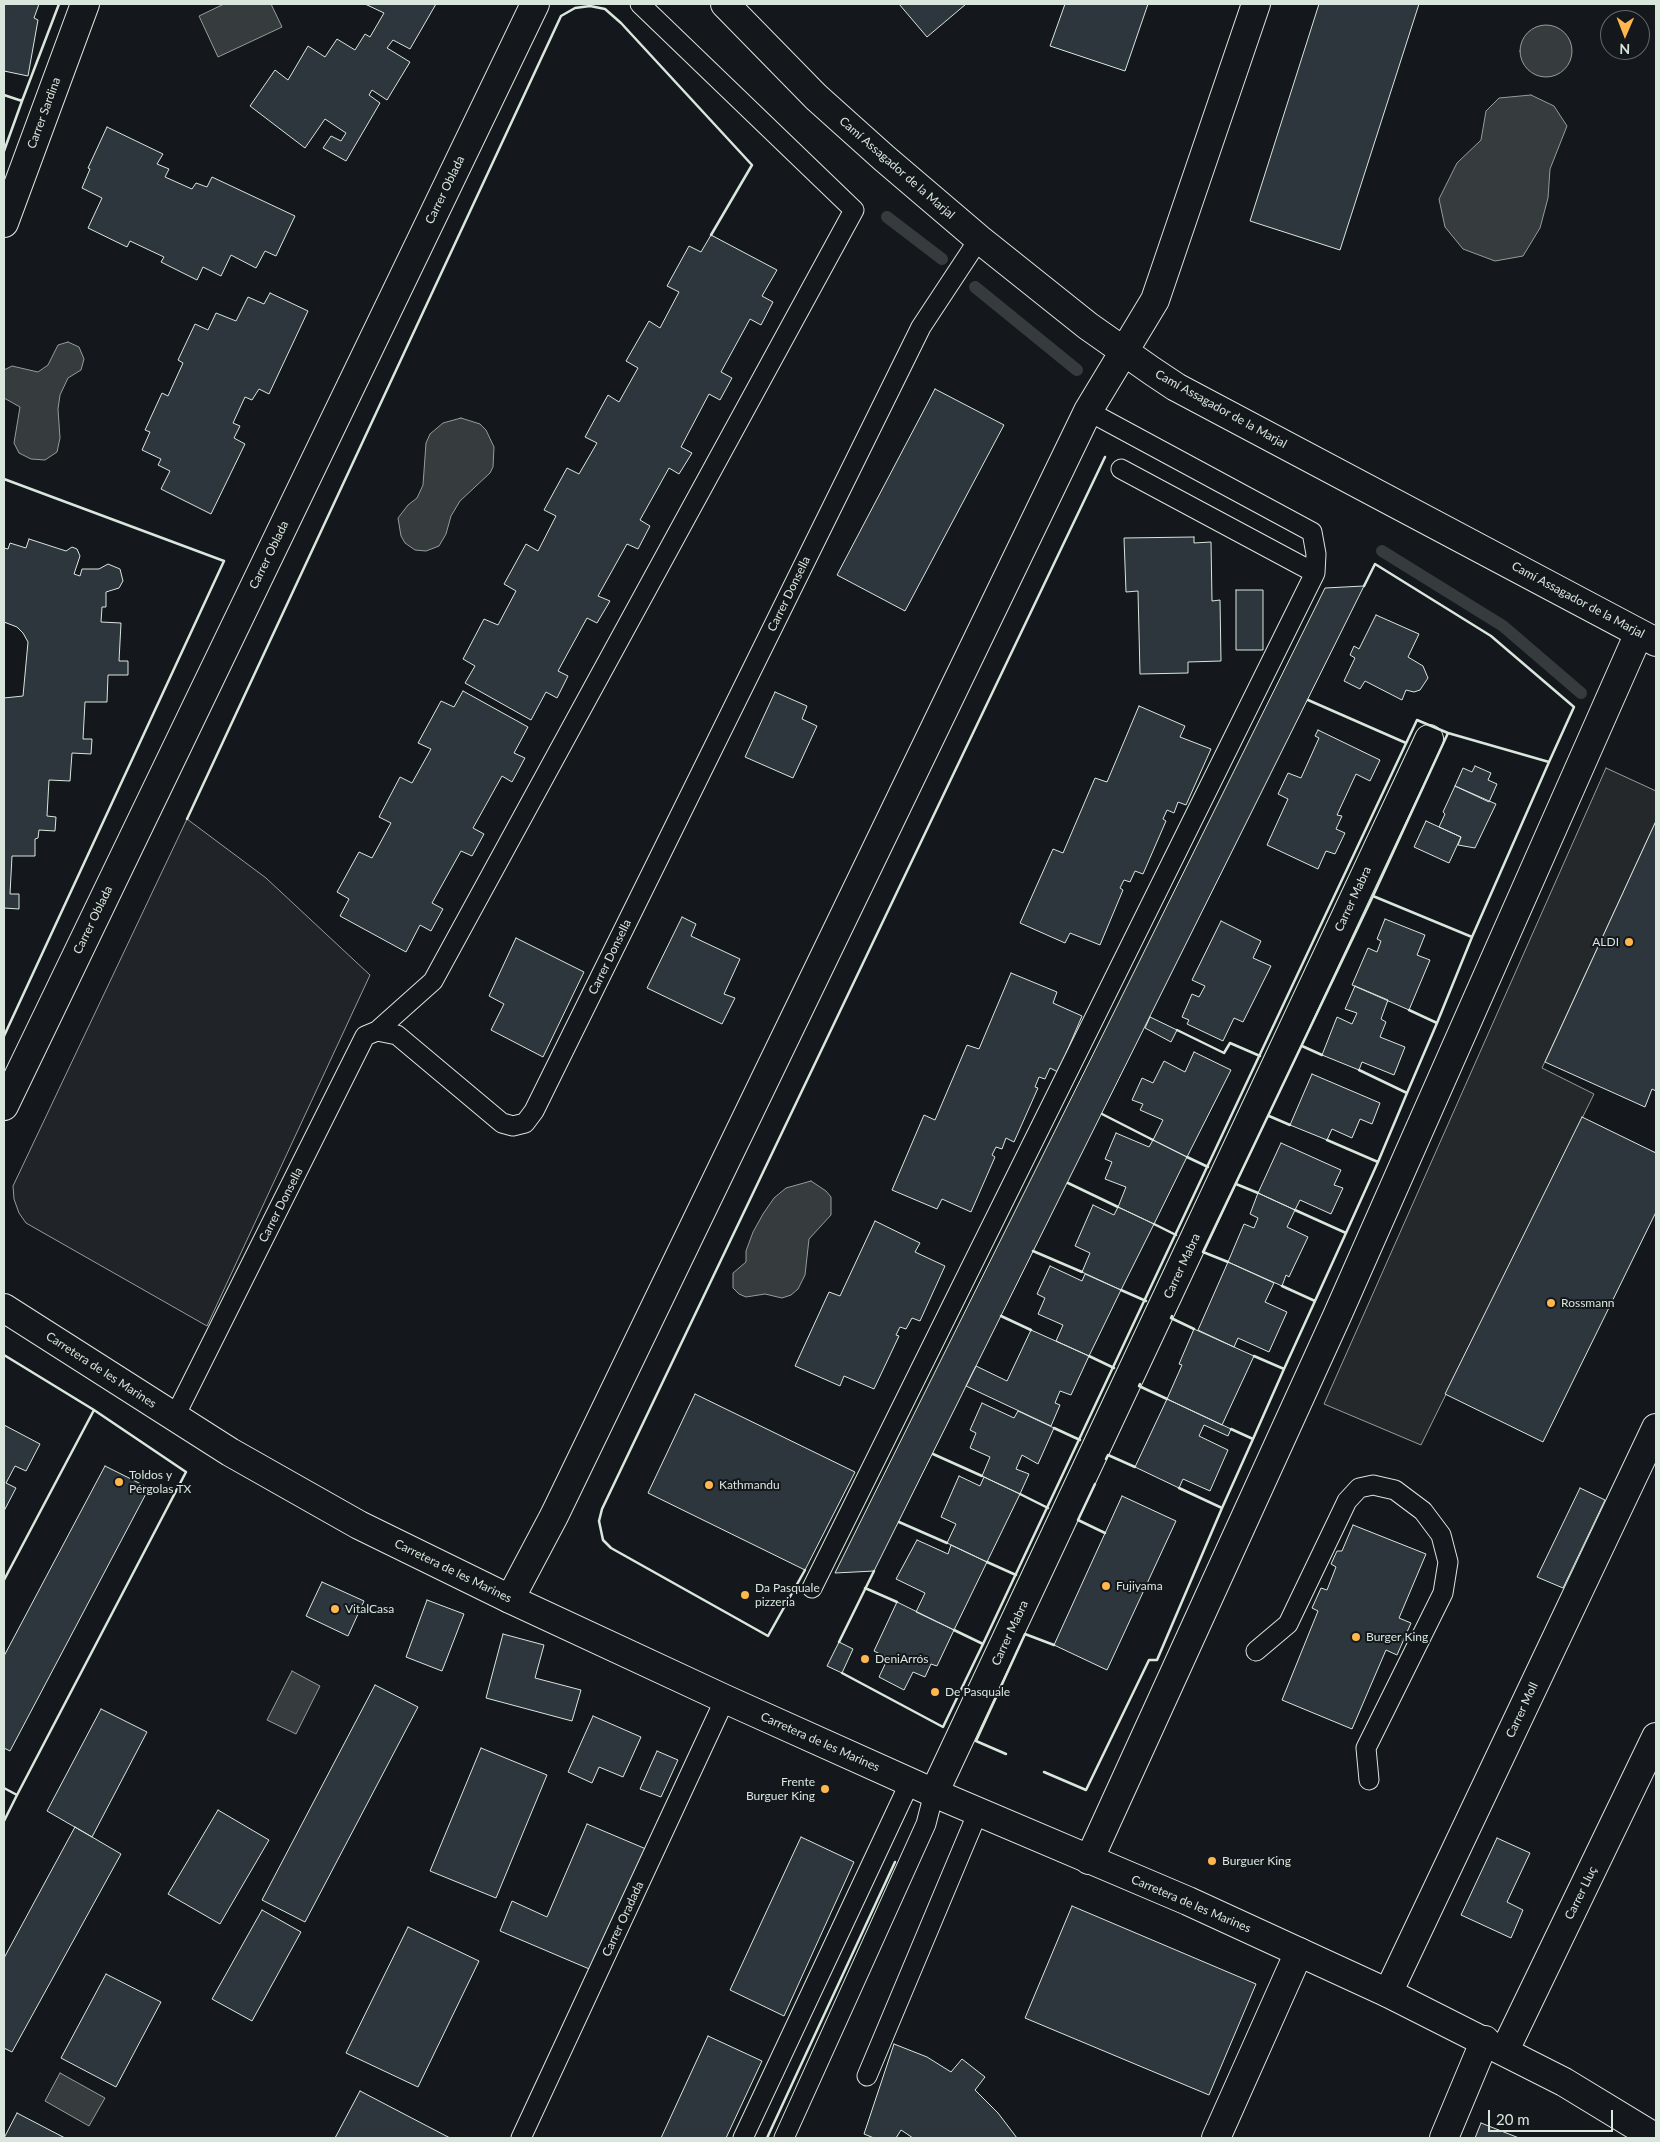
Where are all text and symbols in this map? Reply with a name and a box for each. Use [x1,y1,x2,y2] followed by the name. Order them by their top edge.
[1600,10,1650,60] north arrow
[1619,41,1630,58] text: N
[24,75,64,151] street label: Carrer Sardina
[836,114,958,222] street label: Camí Assagador de la Marjal
[422,154,468,226] street label: Carrer Oblada
[1153,367,1289,451] street label: Camí Assagador de la Marjal
[246,519,292,591] street label: Carrer Oblada
[765,554,813,634] street label: Carrer Donsella
[1509,559,1647,641] street label: Camí Assagador de la Marjal
[1332,864,1374,934] street label: Carrer Mabra
[70,884,116,956] street label: Carrer Oblada
[586,917,634,997] street label: Carrer Donsella
[1592,935,1619,949] place label: ALDI
[1623,936,1635,948] marker: ALDI
[256,1165,306,1245] street label: Carrer Donsella
[1161,1231,1203,1301] street label: Carrer Mabra
[1561,1296,1615,1310] place label: Rossmann
[1545,1297,1557,1309] marker: Rossmann
[43,1329,159,1411] street label: Carretera de les Marines
[129,1468,191,1496] place label: Toldos y Pérgolas TX
[113,1476,125,1488] marker: Toldos y Pérgolas TX
[719,1478,780,1492] place label: Kathmandu
[703,1479,715,1491] marker: Kathmandu
[392,1536,514,1606] street label: Carretera de les Marines
[1116,1579,1163,1593] place label: Fujiyama
[1100,1580,1112,1592] marker: Fujiyama
[755,1581,820,1609] place label: Da Pasquale pizzeria
[739,1589,751,1601] marker: Da Pasquale pizzeria
[989,1598,1031,1668] street label: Carrer Mabra
[345,1602,394,1616] place label: VitalCasa
[329,1603,341,1615] marker: VitalCasa
[1366,1630,1428,1644] place label: Burger King
[1350,1631,1362,1643] marker: Burger King
[875,1652,929,1666] place label: DeniArrós
[859,1653,871,1665] marker: DeniArrós
[1503,1680,1541,1740] street label: Carrer Moll
[945,1685,1010,1699] place label: De Pasquale
[929,1686,941,1698] marker: De Pasquale
[758,1709,882,1775] street label: Carretera de les Marines
[746,1775,815,1803] place label: Frente Burguer King
[819,1783,831,1795] marker: Frente Burguer King
[1222,1854,1291,1868] place label: Burguer King
[1206,1855,1218,1867] marker: Burguer King
[1562,1864,1600,1922] street label: Carrer Lluç
[1129,1872,1253,1936] street label: Carretera de les Marines
[599,1879,647,1959] street label: Carrer Oradada
[1490,2100,1615,2132] scale bar
[1496,2110,1530,2128] text: 20 m

